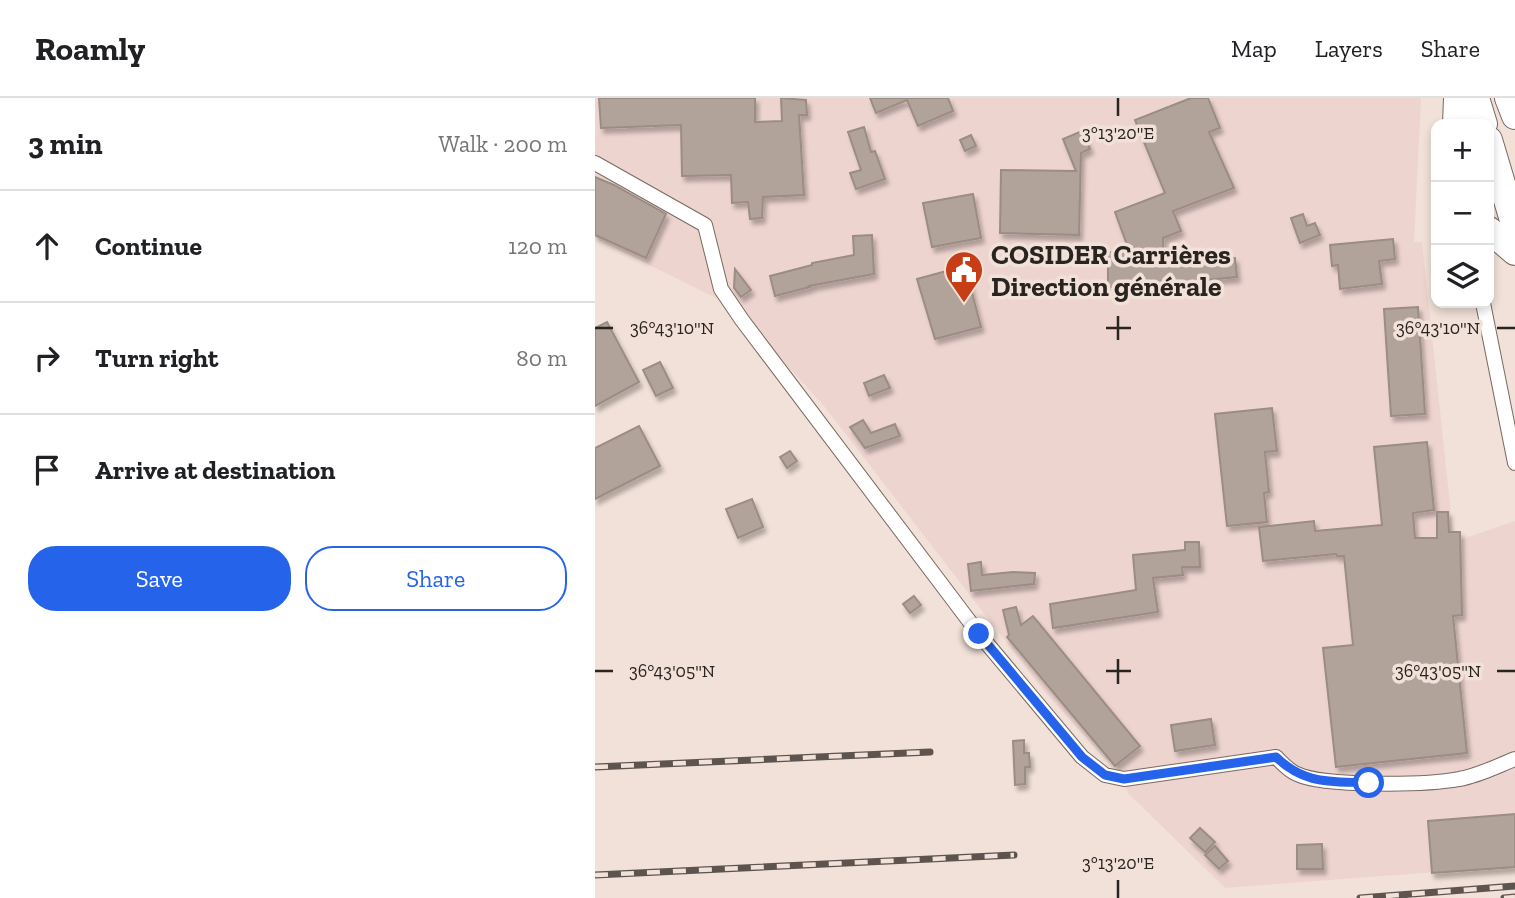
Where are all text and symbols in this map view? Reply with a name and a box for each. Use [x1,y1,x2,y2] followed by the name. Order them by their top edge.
[35,29,145,68] text: Roamly
[1231,34,1277,63] text: Map
[1315,34,1383,63] text: Layers
[1421,34,1480,63] text: Share
[1431,119,1494,308] map controls
[1431,119,1494,182] button: +
[1082,122,1154,144] text: 3°13'20"E
[28,126,103,162] text: 3 min
[438,130,567,158] text: Walk · 200 m
[1431,182,1494,245] button: −
[28,227,66,265] icon: ahead
[95,230,202,262] text: Continue
[508,232,567,260] text: 120 m
[991,238,1231,303] place label: COSIDER Carrières Direction générale
[1431,245,1494,308] button: layers
[943,249,985,304] public building icon: COSIDER Carrières Direction générale
[630,317,714,339] text: 36°43'10"N
[1396,317,1480,339] text: 36°43'10"N
[28,339,66,377] icon: right
[95,342,218,374] text: Turn right
[516,344,567,372] text: 80 m
[28,451,66,489] icon: arrive
[95,454,335,486] text: Arrive at destination
[28,546,291,611] button: Save
[305,546,567,611] button: Share
[963,618,994,649] route end
[629,660,715,682] text: 36°43'05"N
[1395,660,1481,682] text: 36°43'05"N
[1353,767,1384,798] route start
[1082,852,1154,874] text: 3°13'20"E

